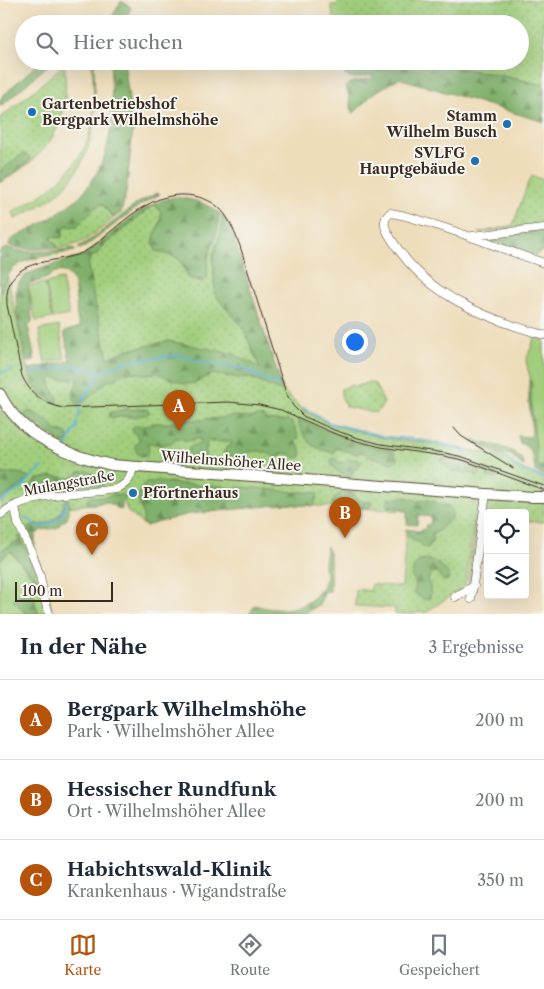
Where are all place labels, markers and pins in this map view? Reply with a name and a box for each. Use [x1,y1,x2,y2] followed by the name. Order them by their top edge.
[42,95,218,129] place label: Gartenbetriebshof Bergpark Wilhelmshöhe
[26,106,38,118] marker: Gartenbetriebshof Bergpark Wilhelmshöhe
[386,107,497,141] place label: Stamm Wilhelm Busch
[501,118,513,130] marker: Stamm Wilhelm Busch
[359,144,465,178] place label: SVLFG Hauptgebäude
[469,155,481,167] marker: SVLFG Hauptgebäude
[163,390,195,431] pin: A
[143,484,238,502] place label: Pförtnerhaus
[127,487,139,499] marker: Pförtnerhaus
[329,497,361,538] pin: B
[76,514,108,555] pin: C

